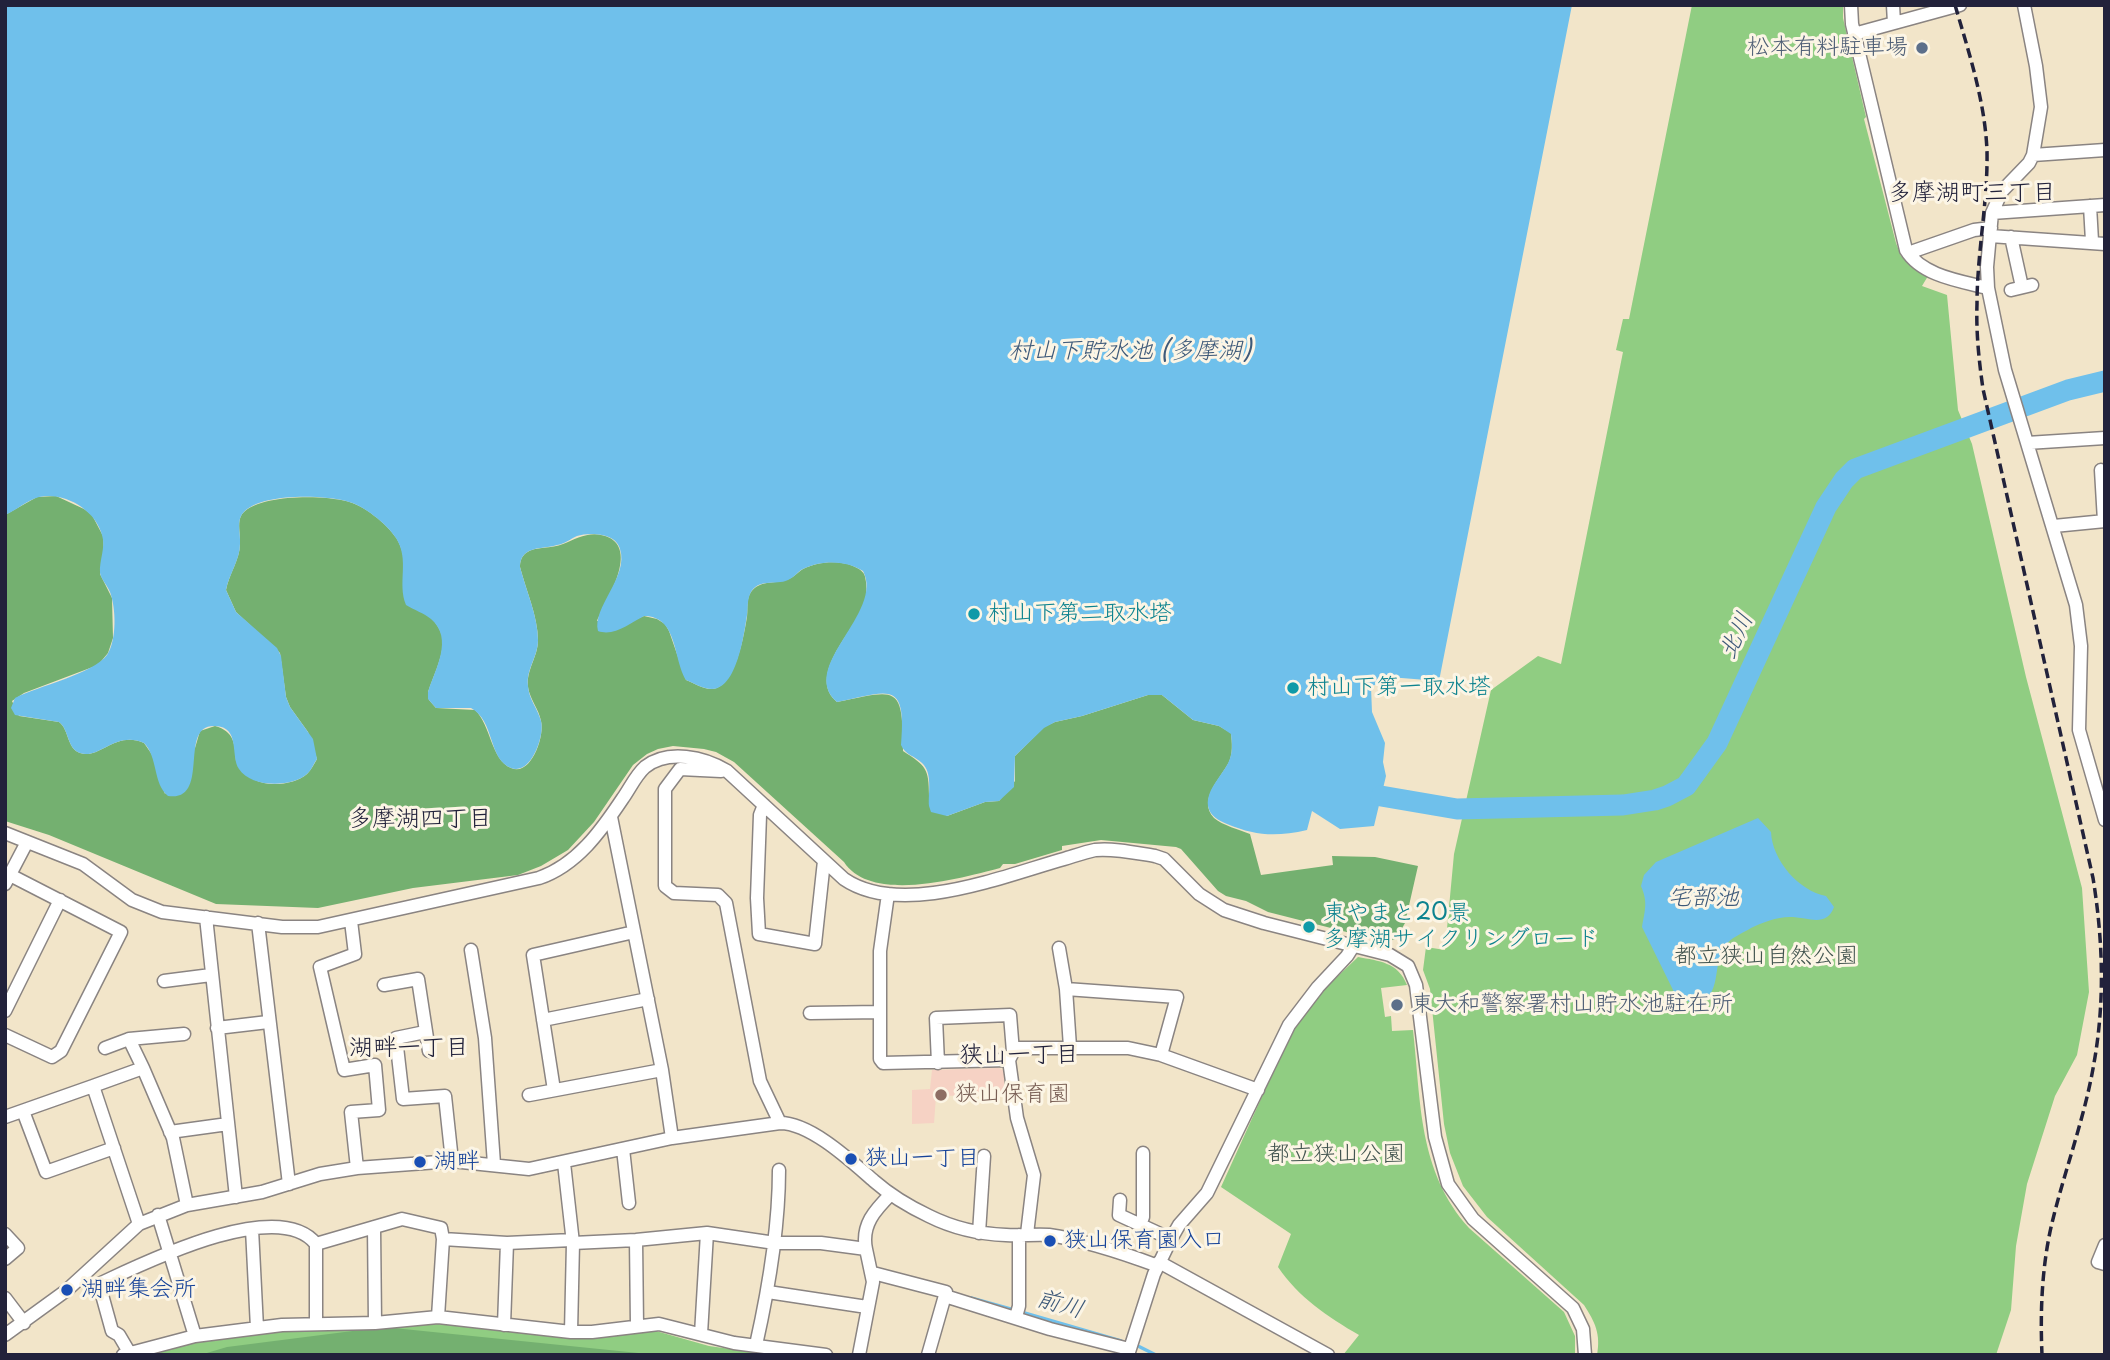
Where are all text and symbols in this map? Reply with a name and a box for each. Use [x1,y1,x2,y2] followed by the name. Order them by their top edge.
[1747,34,1908,62] place label: 松本有料駐車場
[1914,40,1930,56] marker: 松本有料駐車場
[1888,179,2056,207] district label: 多摩湖町三丁目
[1009,337,1251,365] water label: 村山下貯水池 (多摩湖)
[988,600,1172,628] place label: 村山下第二取水塔
[966,606,982,622] marker: 村山下第二取水塔
[1714,608,1760,664] water label: 北川
[1307,674,1491,702] place label: 村山下第一取水塔
[1285,680,1301,696] marker: 村山下第一取水塔
[348,805,492,833] district label: 多摩湖四丁目
[1667,884,1739,912] water label: 宅部池
[1323,900,1599,954] place label: 東やまと20景 多摩湖サイクリングロード
[1301,919,1317,935] marker: 東やまと20景 多摩湖サイクリングロード
[1674,943,1858,971] park label: 都立狭山自然公園
[1411,991,1733,1019] place label: 東大和警察署村山貯水池駐在所
[1389,997,1405,1013] marker: 東大和警察署村山貯水池駐在所
[349,1034,469,1062] district label: 湖畔一丁目
[959,1041,1079,1069] district label: 狭山一丁目
[955,1081,1070,1109] place label: 狭山保育園
[933,1087,949,1103] marker: 狭山保育園
[1267,1141,1405,1169] park label: 都立狭山公園
[865,1145,980,1173] place label: 狭山一丁目
[434,1148,480,1176] place label: 湖畔
[843,1151,859,1167] marker: 狭山一丁目
[412,1154,428,1170] marker: 湖畔
[1064,1227,1225,1255] place label: 狭山保育園入口
[1042,1233,1058,1249] marker: 狭山保育園入口
[81,1276,196,1304] place label: 湖畔集会所
[59,1282,75,1298] marker: 湖畔集会所
[1033,1285,1087,1325] water label: 前川

